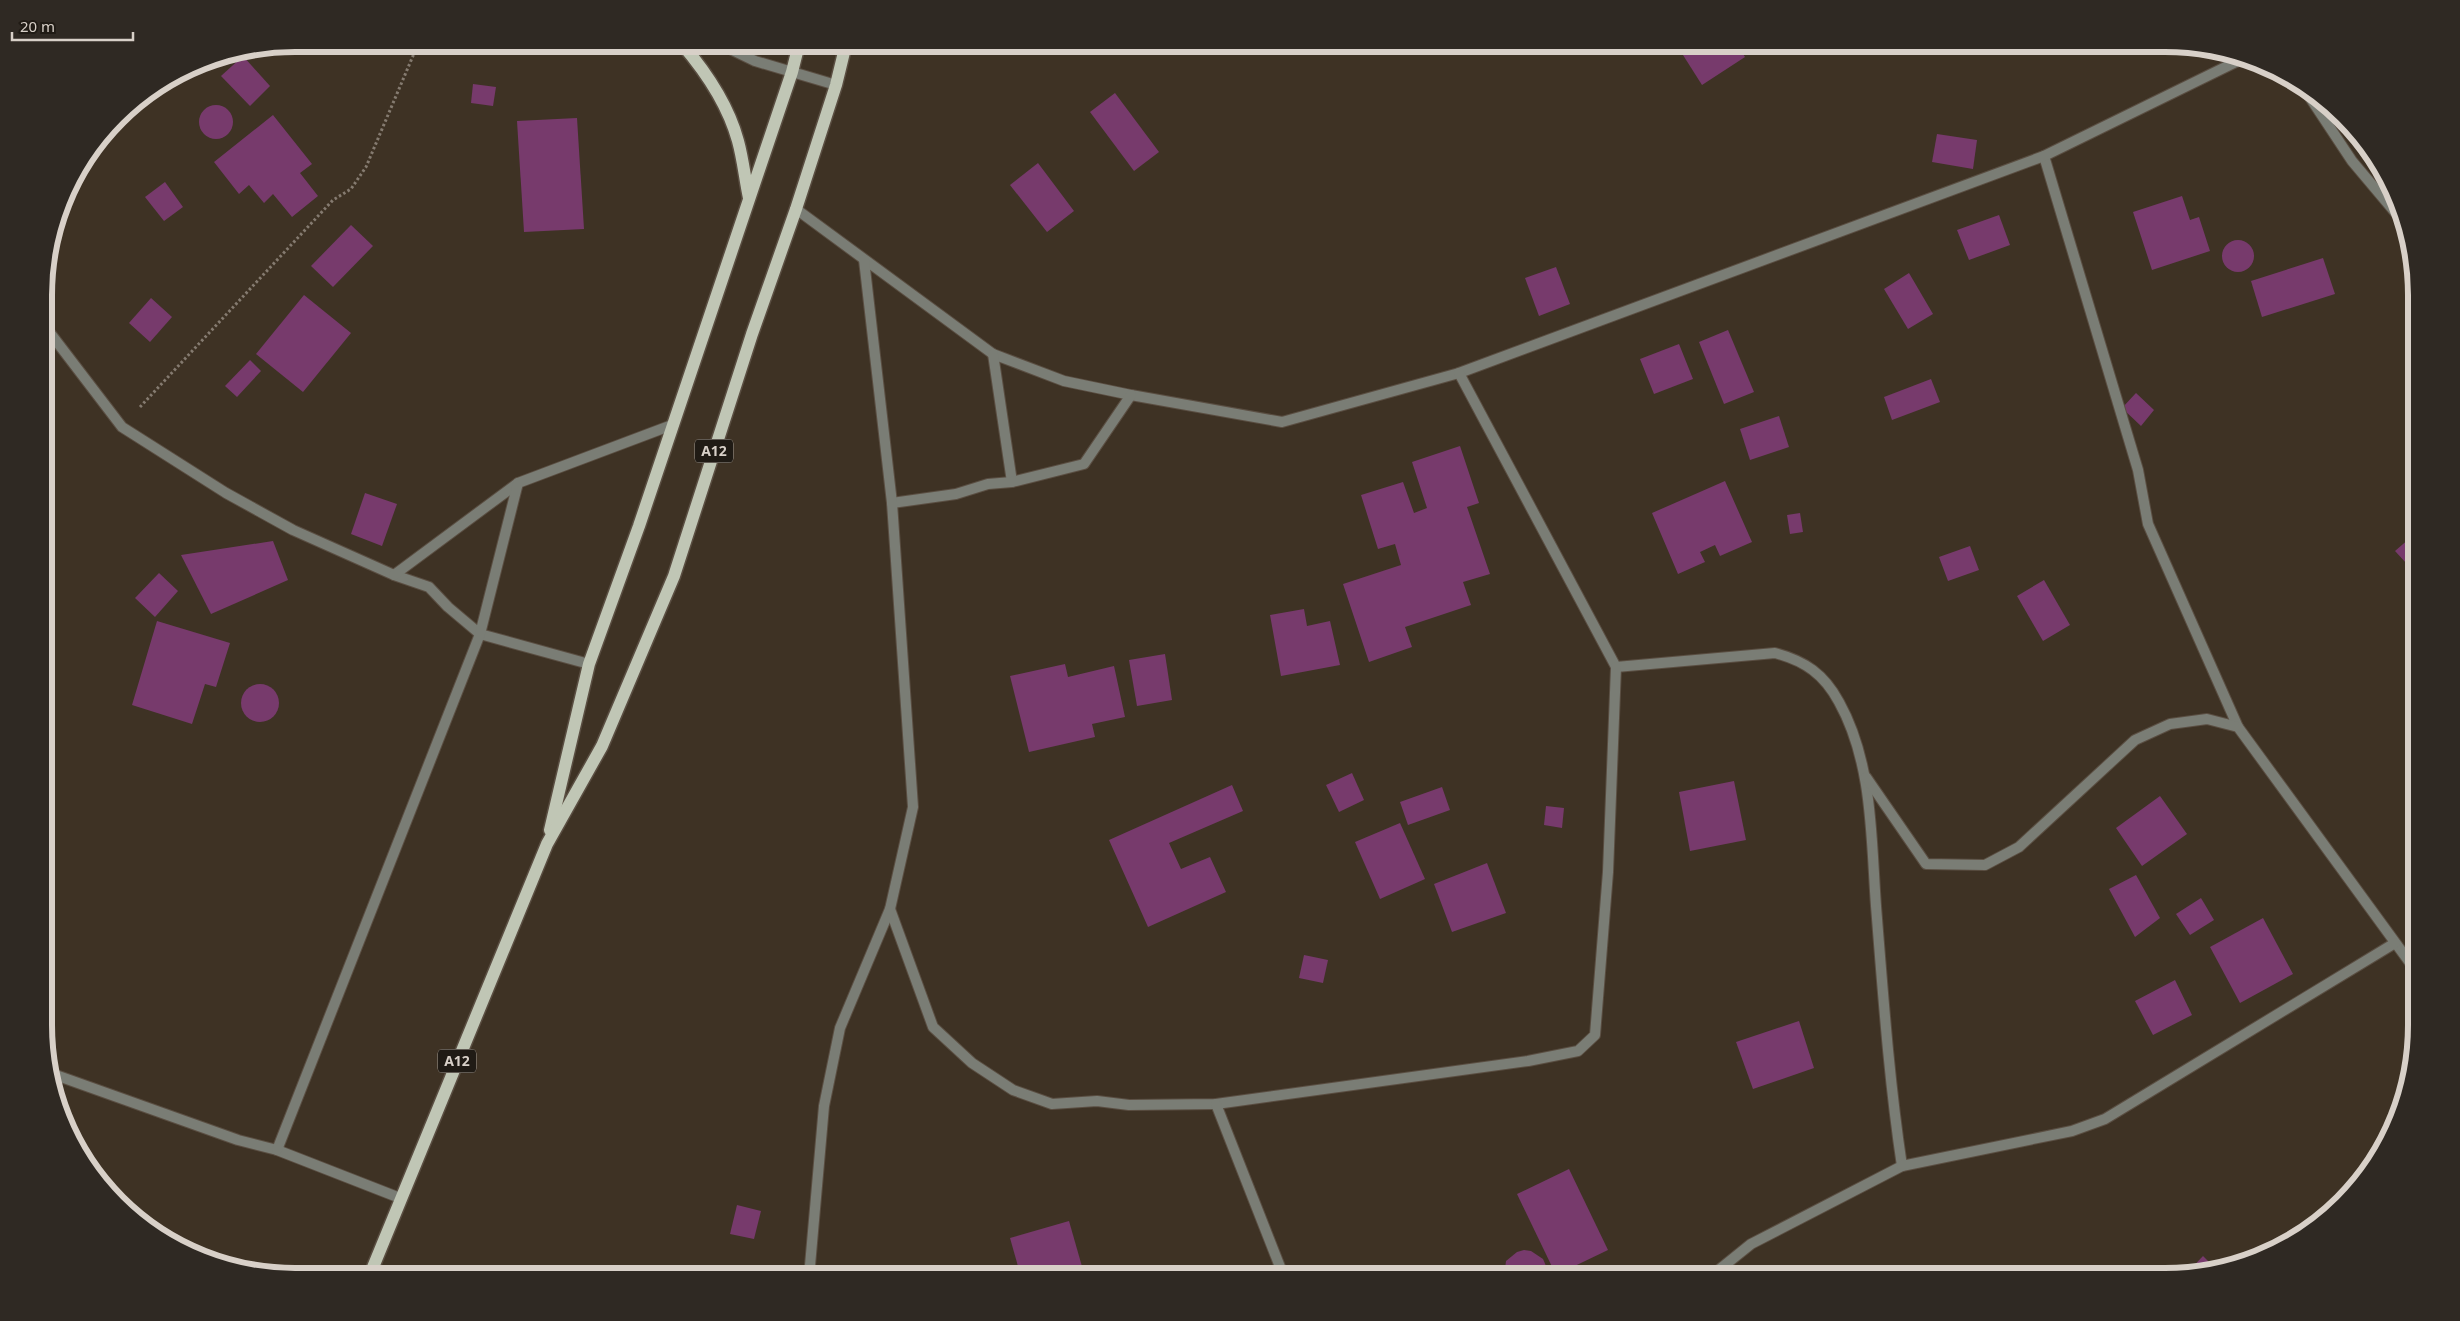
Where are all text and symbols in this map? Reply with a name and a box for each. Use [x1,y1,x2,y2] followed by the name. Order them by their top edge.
[12,10,134,42] scale bar
[20,16,55,36] text: 20 m
[695,440,733,462] road number: A12
[438,1050,476,1072] road number: A12

